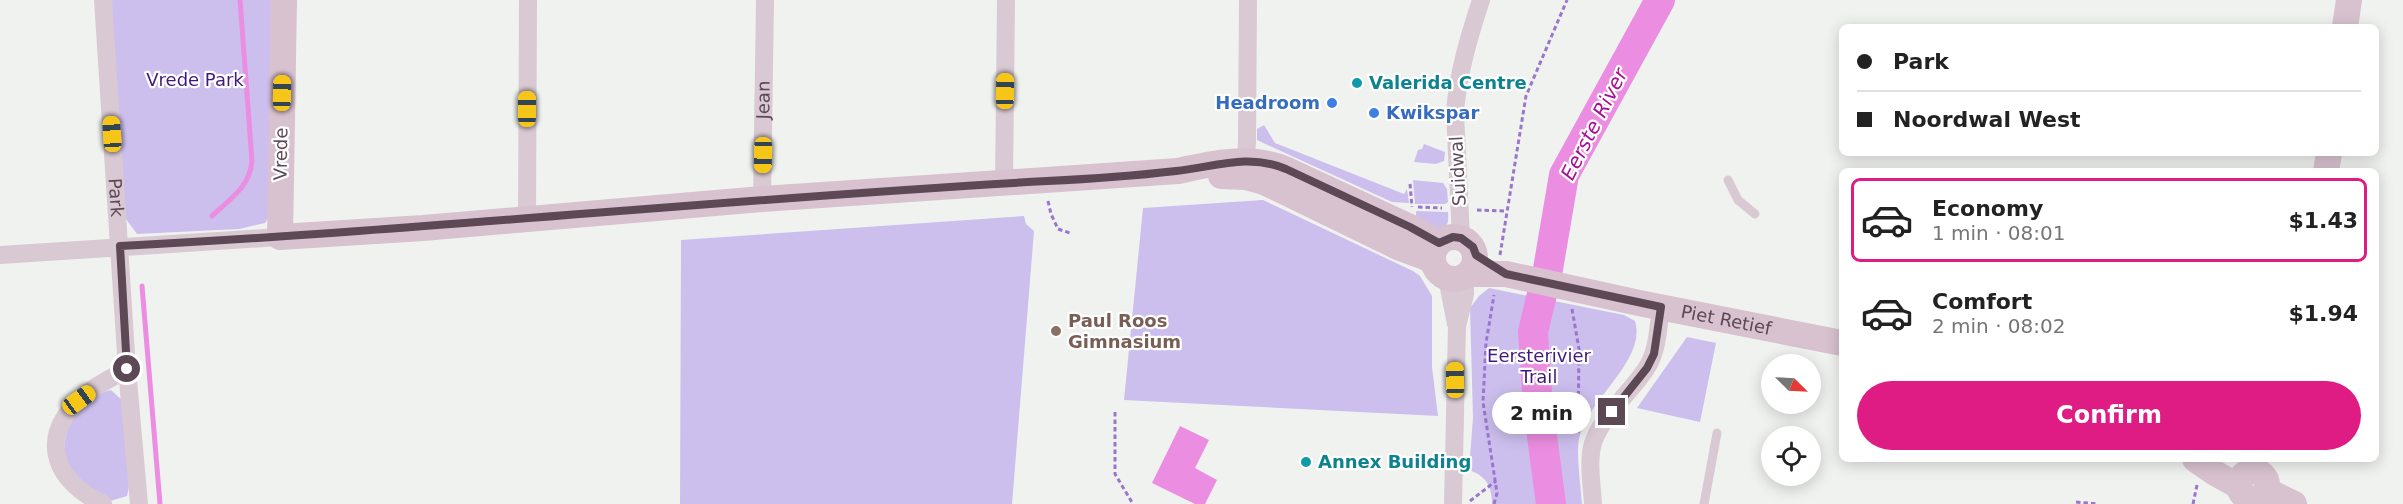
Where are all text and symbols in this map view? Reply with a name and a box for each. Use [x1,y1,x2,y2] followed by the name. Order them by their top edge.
[1893,49,1949,74] text: Park
[1556,63,1633,184] water label: Eerste River
[146,69,244,90] park label: Vrede Park
[1369,72,1527,93] place label: Valerida Centre
[996,73,1014,109] car
[273,75,291,111] car
[1350,76,1364,90] marker: Valerida Centre
[752,80,774,121] street label: Jean
[518,91,536,127] car
[1215,92,1320,113] place label: Headroom
[1325,96,1339,110] marker: Headroom
[1386,102,1479,123] place label: Kwikspar
[1367,106,1381,120] marker: Kwikspar
[1893,107,2081,132] text: Noordwal West
[102,115,122,153] car
[270,127,291,181] street label: Vrede
[1445,136,1470,207] street label: Suidwal
[754,137,772,173] car
[105,177,128,218] street label: Park
[1860,193,1914,247] icon: car
[1932,196,2043,221] text: Economy
[2288,208,2358,233] text: $1.43
[1932,221,2066,245] text: 1 min · 08:01
[1860,286,1914,340] icon: car
[1932,289,2032,314] text: Comfort
[1679,301,1774,339] street label: Piet Retief
[2288,301,2358,326] text: $1.94
[1068,310,1181,352] place label: Paul Roos Gimnasium
[1932,314,2066,338] text: 2 min · 08:02
[1049,324,1063,338] marker: Paul Roos Gimnasium
[1487,345,1592,387] park label: Eersterivier Trail
[1761,354,1821,414] north arrow
[1761,354,1821,486] map controls
[113,355,140,382] route start
[1446,362,1464,398] car
[1857,381,2361,450] button: Confirm
[59,382,99,418] car
[1492,391,1591,433] callout: 2 min
[1598,398,1625,425] route end
[1510,401,1573,425] text: 2 min
[1761,426,1821,486] button: locate
[1318,451,1471,472] place label: Annex Building
[1299,455,1313,469] marker: Annex Building

